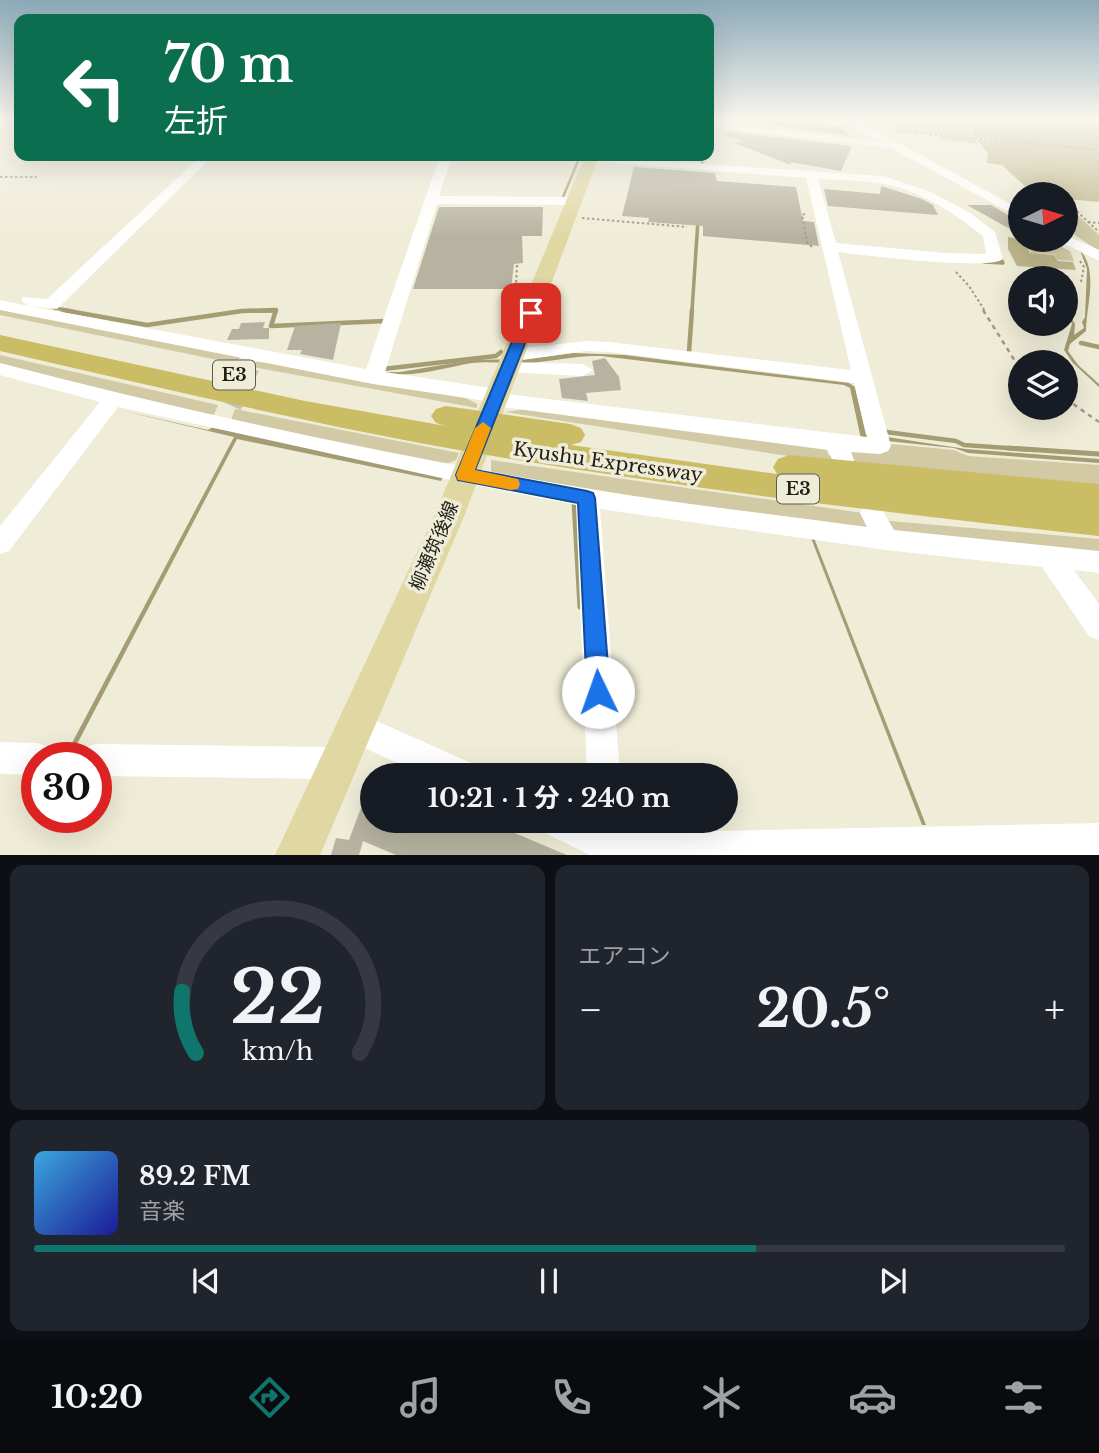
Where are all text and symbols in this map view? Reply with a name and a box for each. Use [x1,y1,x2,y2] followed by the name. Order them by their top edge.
[164,34,294,95] text: 70 m
[49,42,140,133] icon: left
[164,101,228,141] text: 左折
[1008,182,1078,252] north arrow
[1008,182,1078,420] map controls
[1008,266,1078,336] button: sound
[501,283,561,343] pin
[512,294,550,332] icon: arrive
[1008,350,1078,420] button: layers
[213,360,255,390] road number: E3
[512,437,704,487] street label: Kyushu Expressway
[777,475,819,504] road number: E3
[405,498,463,594] street label: 柳瀬筑後線
[561,655,635,729] position arrow
[21,742,112,833] speed limit sign: 30
[428,782,670,814] text: 10:21 · 1 分 · 240 m
[579,942,671,970] text: エアコン
[230,953,325,1044] text: 22
[756,977,890,1041] text: 20.5°
[579,986,603,1033] text: −
[1044,986,1065,1033] text: +
[242,1036,313,1067] text: km/h
[139,1160,251,1192] text: 89.2 FM
[139,1197,185,1225] text: 音楽
[187,1262,225,1300] icon: previous
[530,1262,568,1300] icon: pause
[874,1262,912,1300] icon: next
[245,1373,294,1422] icon: directions
[396,1373,445,1422] icon: music
[547,1373,596,1422] icon: phone
[697,1373,746,1422] icon: climate
[848,1373,897,1422] icon: car
[999,1373,1048,1422] icon: filters
[51,1377,143,1417] text: 10:20

